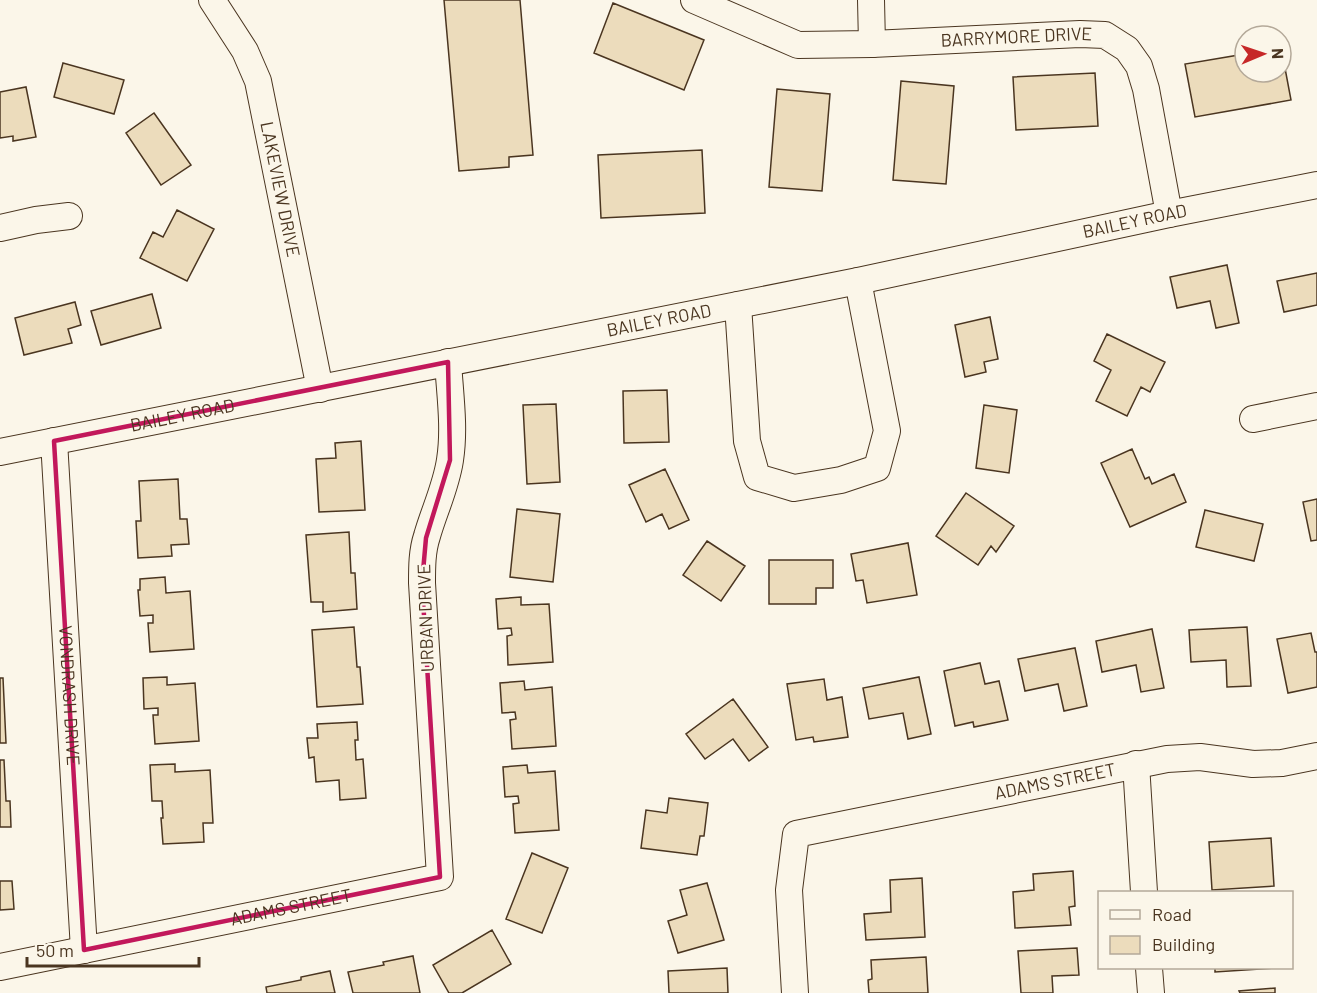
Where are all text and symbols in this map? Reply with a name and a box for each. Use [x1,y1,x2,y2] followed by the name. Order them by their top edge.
[940,22,1093,51] street label: BARRYMORE DRIVE
[1233,24,1293,84] north arrow
[1269,48,1288,59] text: N
[256,119,305,259] street label: LAKEVIEW DRIVE
[1081,199,1188,242] street label: BAILEY ROAD
[605,299,713,341] street label: BAILEY ROAD
[128,394,236,436] street label: BAILEY ROAD
[412,564,438,673] street label: URBAN DRIVE
[55,625,85,766] street label: VONDRASH DRIVE
[992,758,1117,804] street label: ADAMS STREET
[228,883,353,930] street label: ADAMS STREET
[1098,891,1293,969] legend
[1152,903,1192,925] text: Road
[27,930,200,968] scale bar
[1152,933,1215,955] text: Building
[36,939,74,961] text: 50 m

